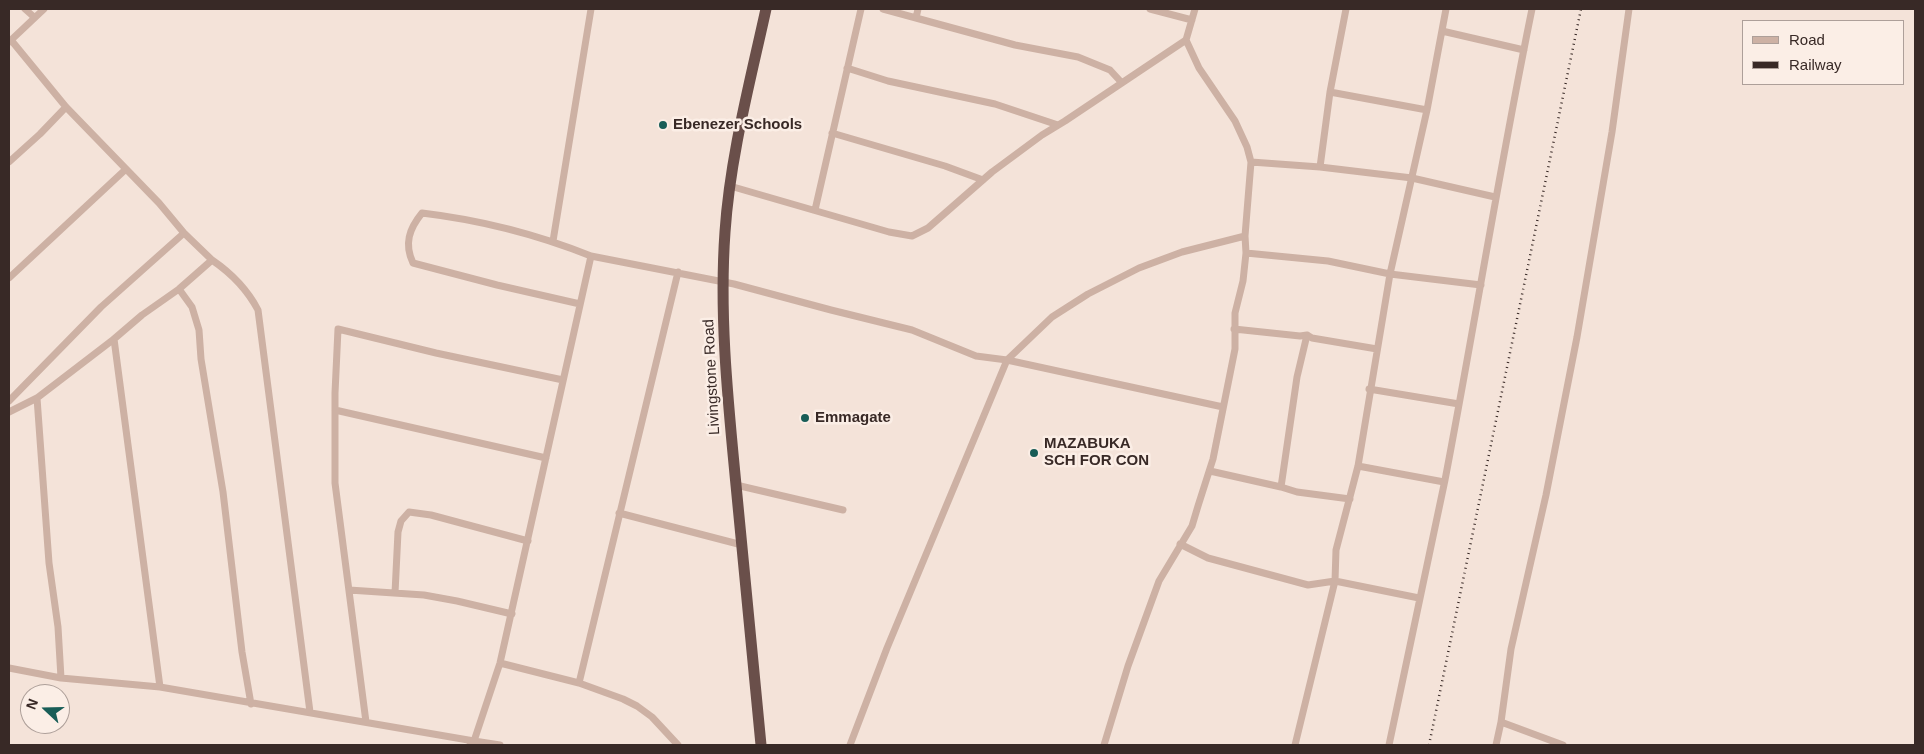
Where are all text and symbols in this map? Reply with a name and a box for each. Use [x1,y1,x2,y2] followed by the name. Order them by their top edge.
[1742,20,1904,85] legend
[1789,31,1825,48] text: Road
[1789,56,1842,73] text: Railway
[673,116,802,134] place label: Ebenezer Schools
[657,119,669,131] marker: Ebenezer Schools
[700,319,724,435] street label: Livingstone Road
[815,409,891,427] place label: Emmagate
[799,412,811,424] marker: Emmagate
[1044,435,1149,470] place label: MAZABUKA SCH FOR CON
[1028,447,1040,459] marker: MAZABUKA SCH FOR CON
[20,684,70,734] north arrow
[23,696,41,712] text: N

